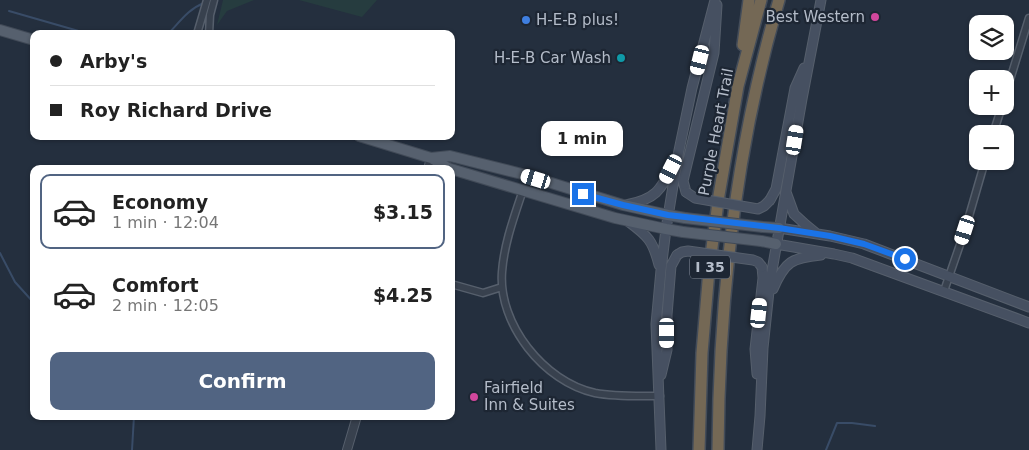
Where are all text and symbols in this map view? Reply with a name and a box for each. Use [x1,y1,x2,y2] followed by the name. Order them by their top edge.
[766,8,865,26] place label: Best Western
[536,11,619,29] place label: H-E-B plus!
[869,11,881,23] marker: Best Western
[520,14,532,26] marker: H-E-B plus!
[969,15,1014,170] map controls
[969,15,1014,60] button: layers
[689,44,710,76] car
[494,49,611,67] place label: H-E-B Car Wash
[80,50,147,72] text: Arby's
[615,52,627,64] marker: H-E-B Car Wash
[695,67,737,197] street label: Purple Heart Trail
[969,70,1014,115] button: +
[80,99,272,121] text: Roy Richard Drive
[542,121,624,156] callout: 1 min
[785,124,804,156] car
[969,125,1014,170] button: −
[557,129,607,148] text: 1 min
[657,152,684,186] car
[519,167,552,191] car
[572,183,594,205] route end
[52,189,97,234] icon: car
[112,191,208,213] text: Economy
[373,201,433,223] text: $3.15
[112,213,219,232] text: 1 min · 12:04
[953,213,976,247] car
[894,248,916,270] route start
[690,256,730,278] road number: I 35
[52,272,97,317] icon: car
[112,274,199,296] text: Comfort
[373,284,433,306] text: $4.25
[112,296,219,315] text: 2 min · 12:05
[749,297,768,329] car
[659,318,674,348] car
[50,352,435,410] button: Confirm
[484,379,575,414] place label: Fairfield Inn & Suites
[468,391,480,403] marker: Fairfield Inn & Suites

